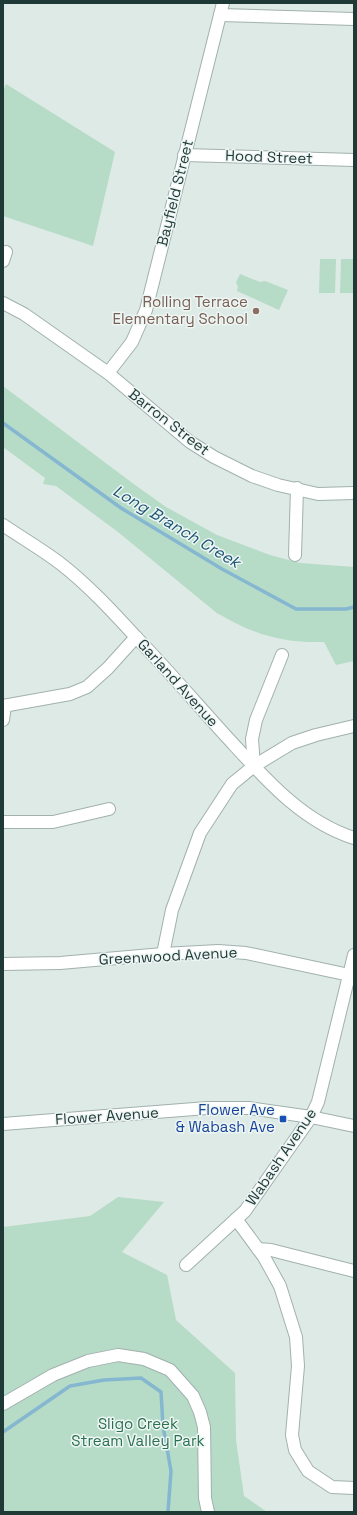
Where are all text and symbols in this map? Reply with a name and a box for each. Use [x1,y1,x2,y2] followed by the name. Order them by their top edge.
[152,137,197,248] street label: Bayfield Street
[225,145,313,168] street label: Hood Street
[112,292,248,328] place label: Rolling Terrace Elementary School
[251,306,261,316] marker: Rolling Terrace Elementary School
[125,384,214,459] street label: Barron Street
[109,480,246,574] water label: Long Branch Creek
[134,635,223,731] street label: Garland Avenue
[98,942,238,969] street label: Greenwood Avenue
[176,1100,275,1136] place label: Flower Ave & Wabash Ave
[54,1102,160,1129] street label: Flower Avenue
[241,1104,320,1209] street label: Wabash Avenue
[278,1114,288,1124] marker: Flower Ave & Wabash Ave
[71,1414,205,1450] park label: Sligo Creek Stream Valley Park

